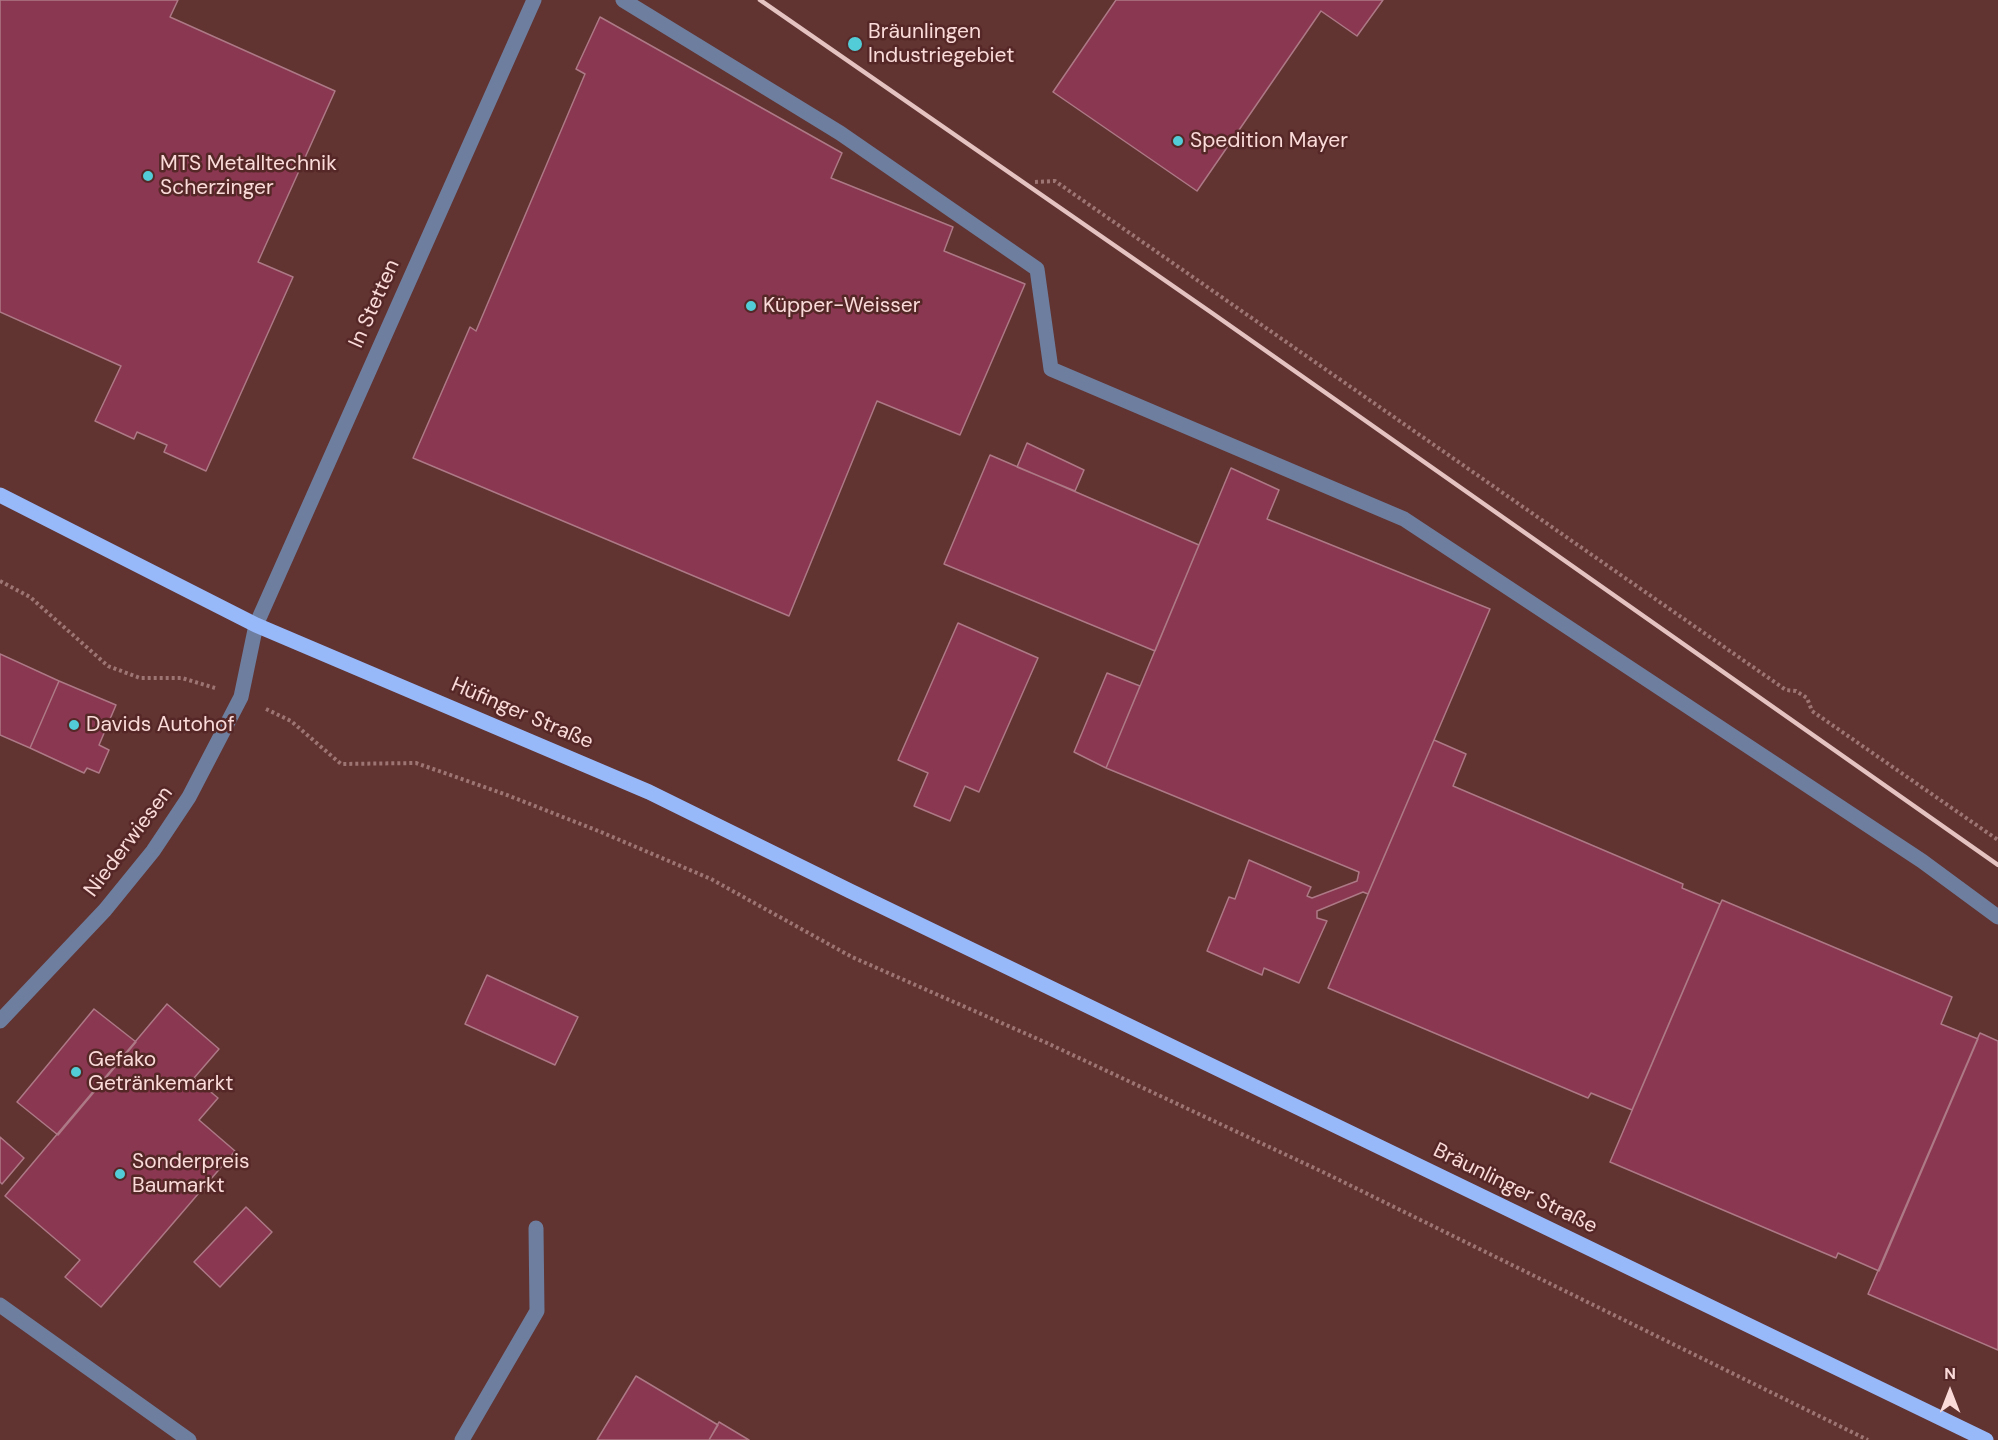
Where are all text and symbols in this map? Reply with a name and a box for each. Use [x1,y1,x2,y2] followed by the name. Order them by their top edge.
[868,19,1014,69] place label: Bräunlingen Industriegebiet
[846,35,864,53] marker: Bräunlingen Industriegebiet
[1190,128,1348,154] place label: Spedition Mayer
[1171,134,1185,148] marker: Spedition Mayer
[160,151,337,201] place label: MTS Metalltechnik Scherzinger
[141,169,155,183] marker: MTS Metalltechnik Scherzinger
[344,256,406,352] street label: In Stetten
[763,293,920,319] place label: Küpper-Weisser
[744,299,758,313] marker: Küpper-Weisser
[447,673,597,755] street label: Hüfinger Straße
[86,712,235,738] place label: Davids Autohof
[67,718,81,732] marker: Davids Autohof
[79,782,179,902] street label: Niederwiesen
[88,1047,233,1097] place label: Gefako Getränkemarkt
[69,1065,83,1079] marker: Gefako Getränkemarkt
[1429,1138,1601,1240] street label: Bräunlinger Straße
[132,1149,250,1199] place label: Sonderpreis Baumarkt
[113,1167,127,1181] marker: Sonderpreis Baumarkt
[1920,1362,1980,1422] north arrow
[1944,1363,1956,1384] text: N

